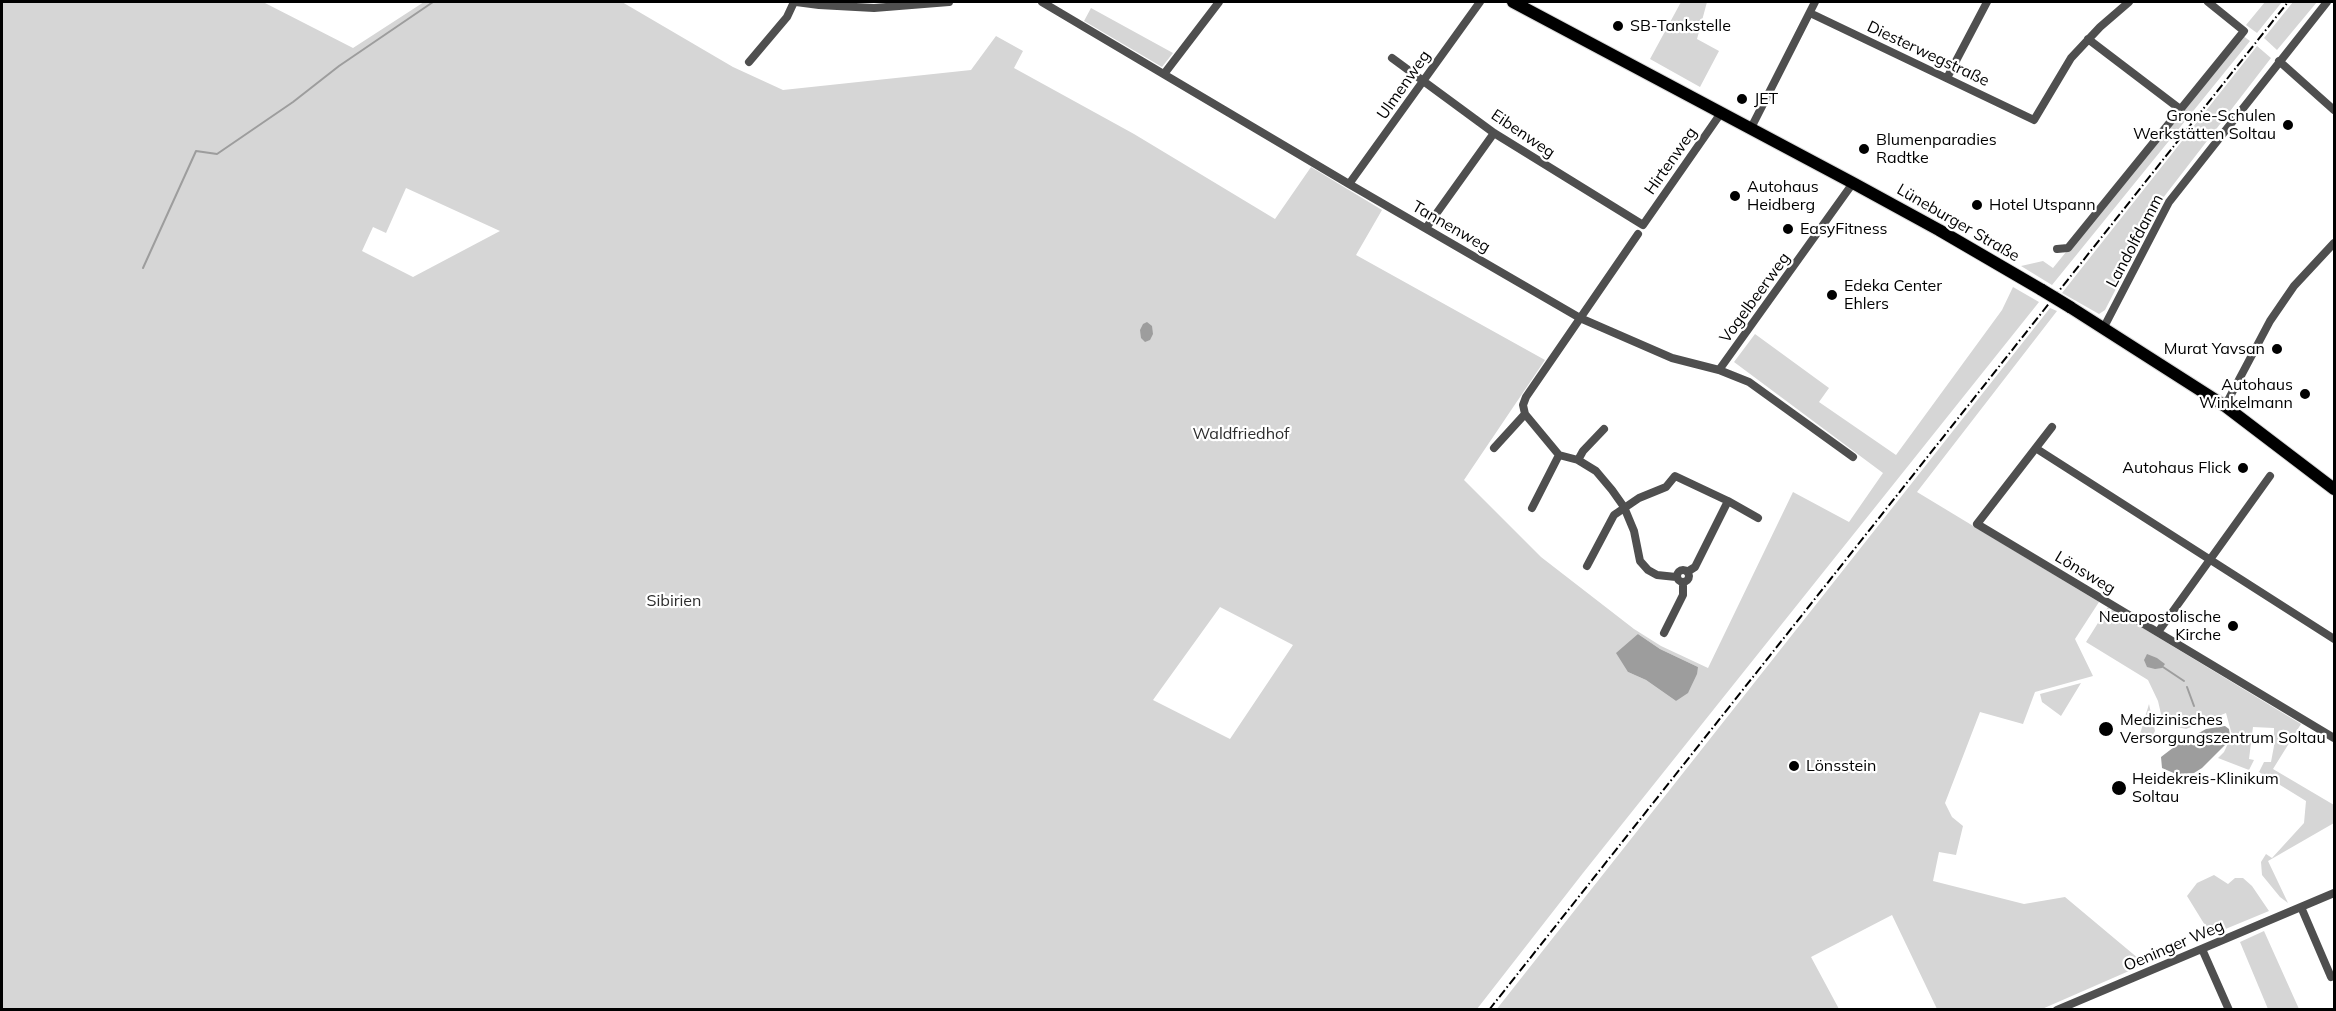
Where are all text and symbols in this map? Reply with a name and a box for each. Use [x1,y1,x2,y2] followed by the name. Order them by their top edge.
[1630,16,1731,36] place label: SB-Tankstelle
[1864,17,1992,91] street label: Diesterwegstraße
[1611,19,1625,33] marker: SB-Tankstelle
[1373,47,1435,123] street label: Ulmenweg
[1754,89,1778,109] place label: JET
[1735,92,1749,106] marker: JET
[1487,106,1559,162] street label: Eibenweg
[2133,106,2276,144] place label: Grone-Schulen Werkstätten Soltau
[2281,118,2295,132] marker: Grone-Schulen Werkstätten Soltau
[1641,124,1701,198] street label: Hirtenweg
[1876,130,1997,168] place label: Blumenparadies Radtke
[1857,142,1871,156] marker: Blumenparadies Radtke
[1747,177,1819,215] place label: Autohaus Heidberg
[1893,180,2023,266] street label: Lüneburger Straße
[1728,189,1742,203] marker: Autohaus Heidberg
[2102,191,2168,291] street label: Landolfdamm
[1989,195,2096,215] place label: Hotel Utspann
[1409,197,1493,257] street label: Tannenweg
[1970,198,1984,212] marker: Hotel Utspann
[1800,219,1888,239] place label: EasyFitness
[1781,222,1795,236] marker: EasyFitness
[1716,249,1794,347] street label: Vogelbeerweg
[1844,276,1942,314] place label: Edeka Center Ehlers
[1825,288,1839,302] marker: Edeka Center Ehlers
[2164,339,2265,359] place label: Murat Yavsan
[2270,342,2284,356] marker: Murat Yavsan
[2199,375,2293,413] place label: Autohaus Winkelmann
[2298,387,2312,401] marker: Autohaus Winkelmann
[1192,424,1290,444] park label: Waldfriedhof
[2122,458,2231,478] place label: Autohaus Flick
[2236,461,2250,475] marker: Autohaus Flick
[2051,548,2119,598] street label: Lönsweg
[647,591,701,611] park label: Sibirien
[2099,607,2221,645] place label: Neuapostolische Kirche
[2226,619,2240,633] marker: Neuapostolische Kirche
[2120,710,2326,748] place label: Medizinisches Versorgungszentrum Soltau
[2097,720,2115,738] marker: Medizinisches Versorgungszentrum Soltau
[1806,756,1876,776] place label: Lönsstein
[1787,759,1801,773] marker: Lönsstein
[2132,769,2279,807] place label: Heidekreis-Klinikum Soltau
[2110,779,2128,797] marker: Heidekreis-Klinikum Soltau
[2121,916,2227,976] street label: Oeninger Weg

